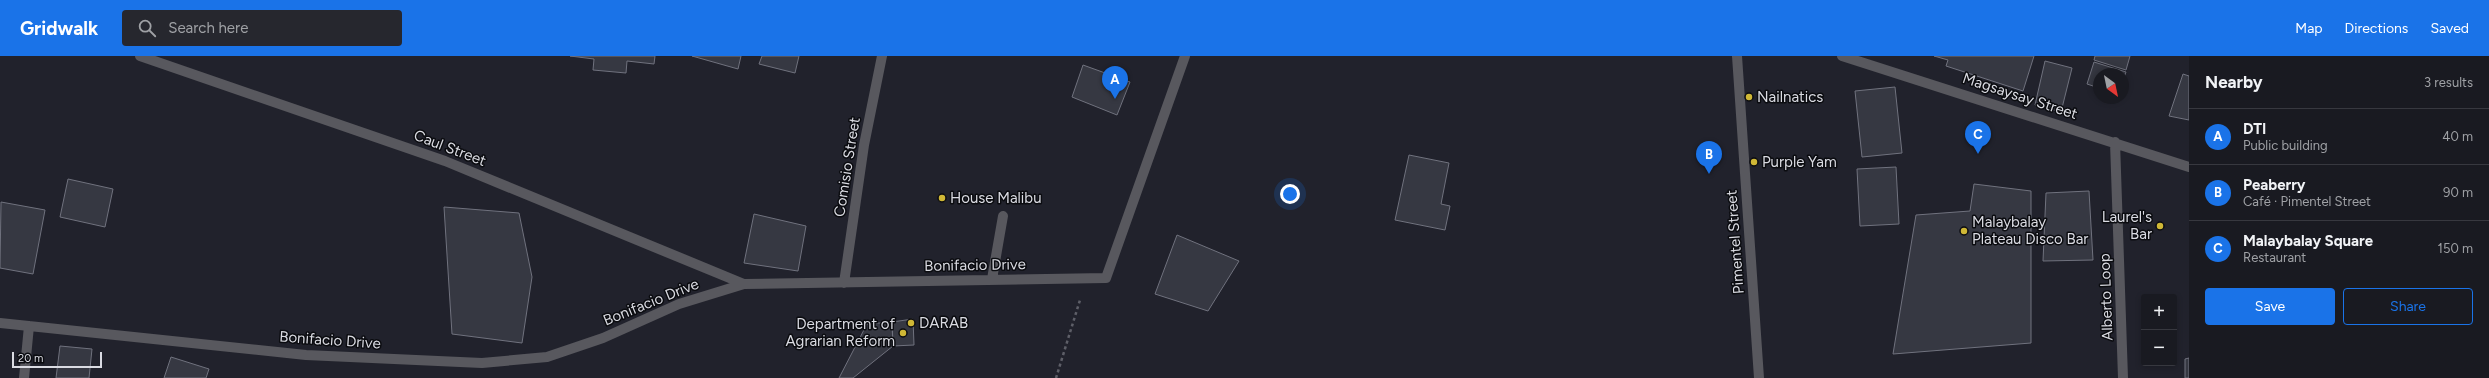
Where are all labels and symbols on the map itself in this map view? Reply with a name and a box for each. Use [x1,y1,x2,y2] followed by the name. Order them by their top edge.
[1102,66,1128,99] pin: A
[2093,68,2129,104] north arrow
[1960,69,2080,123] street label: Magsaysay Street
[1757,88,1823,106] place label: Nailnatics
[1744,92,1754,102] marker: Nailnatics
[830,116,864,218] street label: Comisio Street
[1965,121,1991,154] pin: C
[411,126,489,170] street label: Caul Street
[1696,141,1722,174] pin: B
[1762,153,1837,171] place label: Purple Yam
[1749,157,1759,167] marker: Purple Yam
[1280,184,1300,204] your location
[950,189,1042,207] place label: House Malibu
[1722,189,1748,295] street label: Pimentel Street
[937,193,947,203] marker: House Malibu
[2102,208,2152,243] place label: Laurel's Bar
[1972,213,2088,248] place label: Malaybalay Plateau Disco Bar
[2155,221,2165,231] marker: Laurel's Bar
[1959,226,1969,236] marker: Malaybalay Plateau Disco Bar
[2095,253,2117,341] street label: Alberto Loop
[924,255,1026,275] street label: Bonifacio Drive
[601,275,701,329] street label: Bonifacio Drive
[919,314,968,332] place label: DARAB
[786,315,895,350] place label: Department of Agrarian Reform
[906,318,916,328] marker: DARAB
[279,327,381,353] street label: Bonifacio Drive
[898,328,908,338] marker: Department of Agrarian Reform
[12,350,102,369] scale bar

